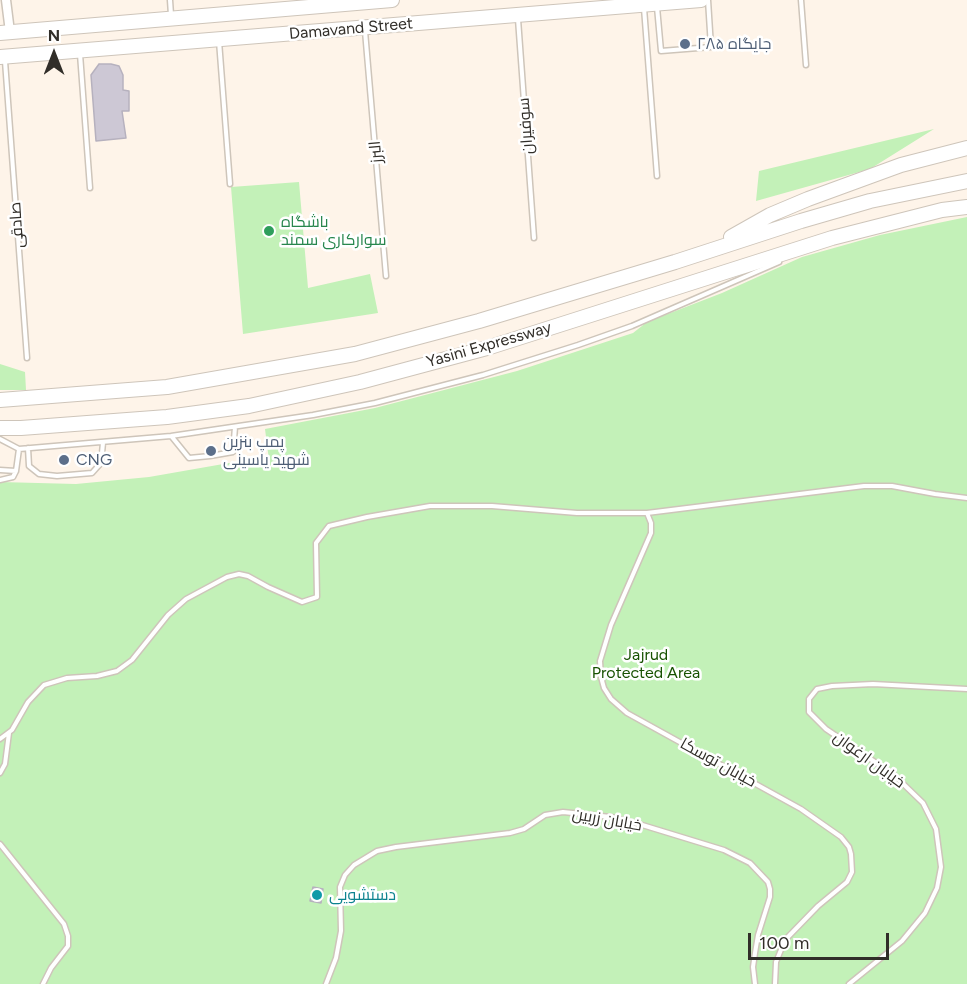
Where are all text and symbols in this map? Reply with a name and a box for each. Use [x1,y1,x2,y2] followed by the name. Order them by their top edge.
[288,14,414,44] street label: Damavand Street
[24,24,84,84] north arrow
[48,26,60,45] text: N
[697,34,771,54] place label: جایگاه ۲۸۵
[678,37,692,51] marker: جایگاه ۲۸۵
[514,97,538,155] street label: سوفیران
[365,140,387,164] street label: البرز
[6,201,28,249] street label: صادقی
[281,212,387,250] place label: باشگاه سوارکاری سمند
[262,224,276,238] marker: باشگاه سوارکاری سمند
[424,318,554,372] street label: Yasini Expressway
[223,432,310,470] place label: پمپ بنزین شهید یاسینی
[204,444,218,458] marker: پمپ بنزین شهید یاسینی
[76,450,112,470] place label: CNG
[57,453,71,467] marker: CNG
[592,645,700,683] park label: Jajrud Protected Area
[829,728,909,792] street label: خیابان ارغوان
[677,734,759,792] street label: خیابان توسکا
[571,804,643,836] street label: خیابان زربین
[329,885,396,905] place label: دستشویی
[310,888,324,902] marker: دستشویی
[751,921,892,959] scale bar
[759,932,809,954] text: 100 m

